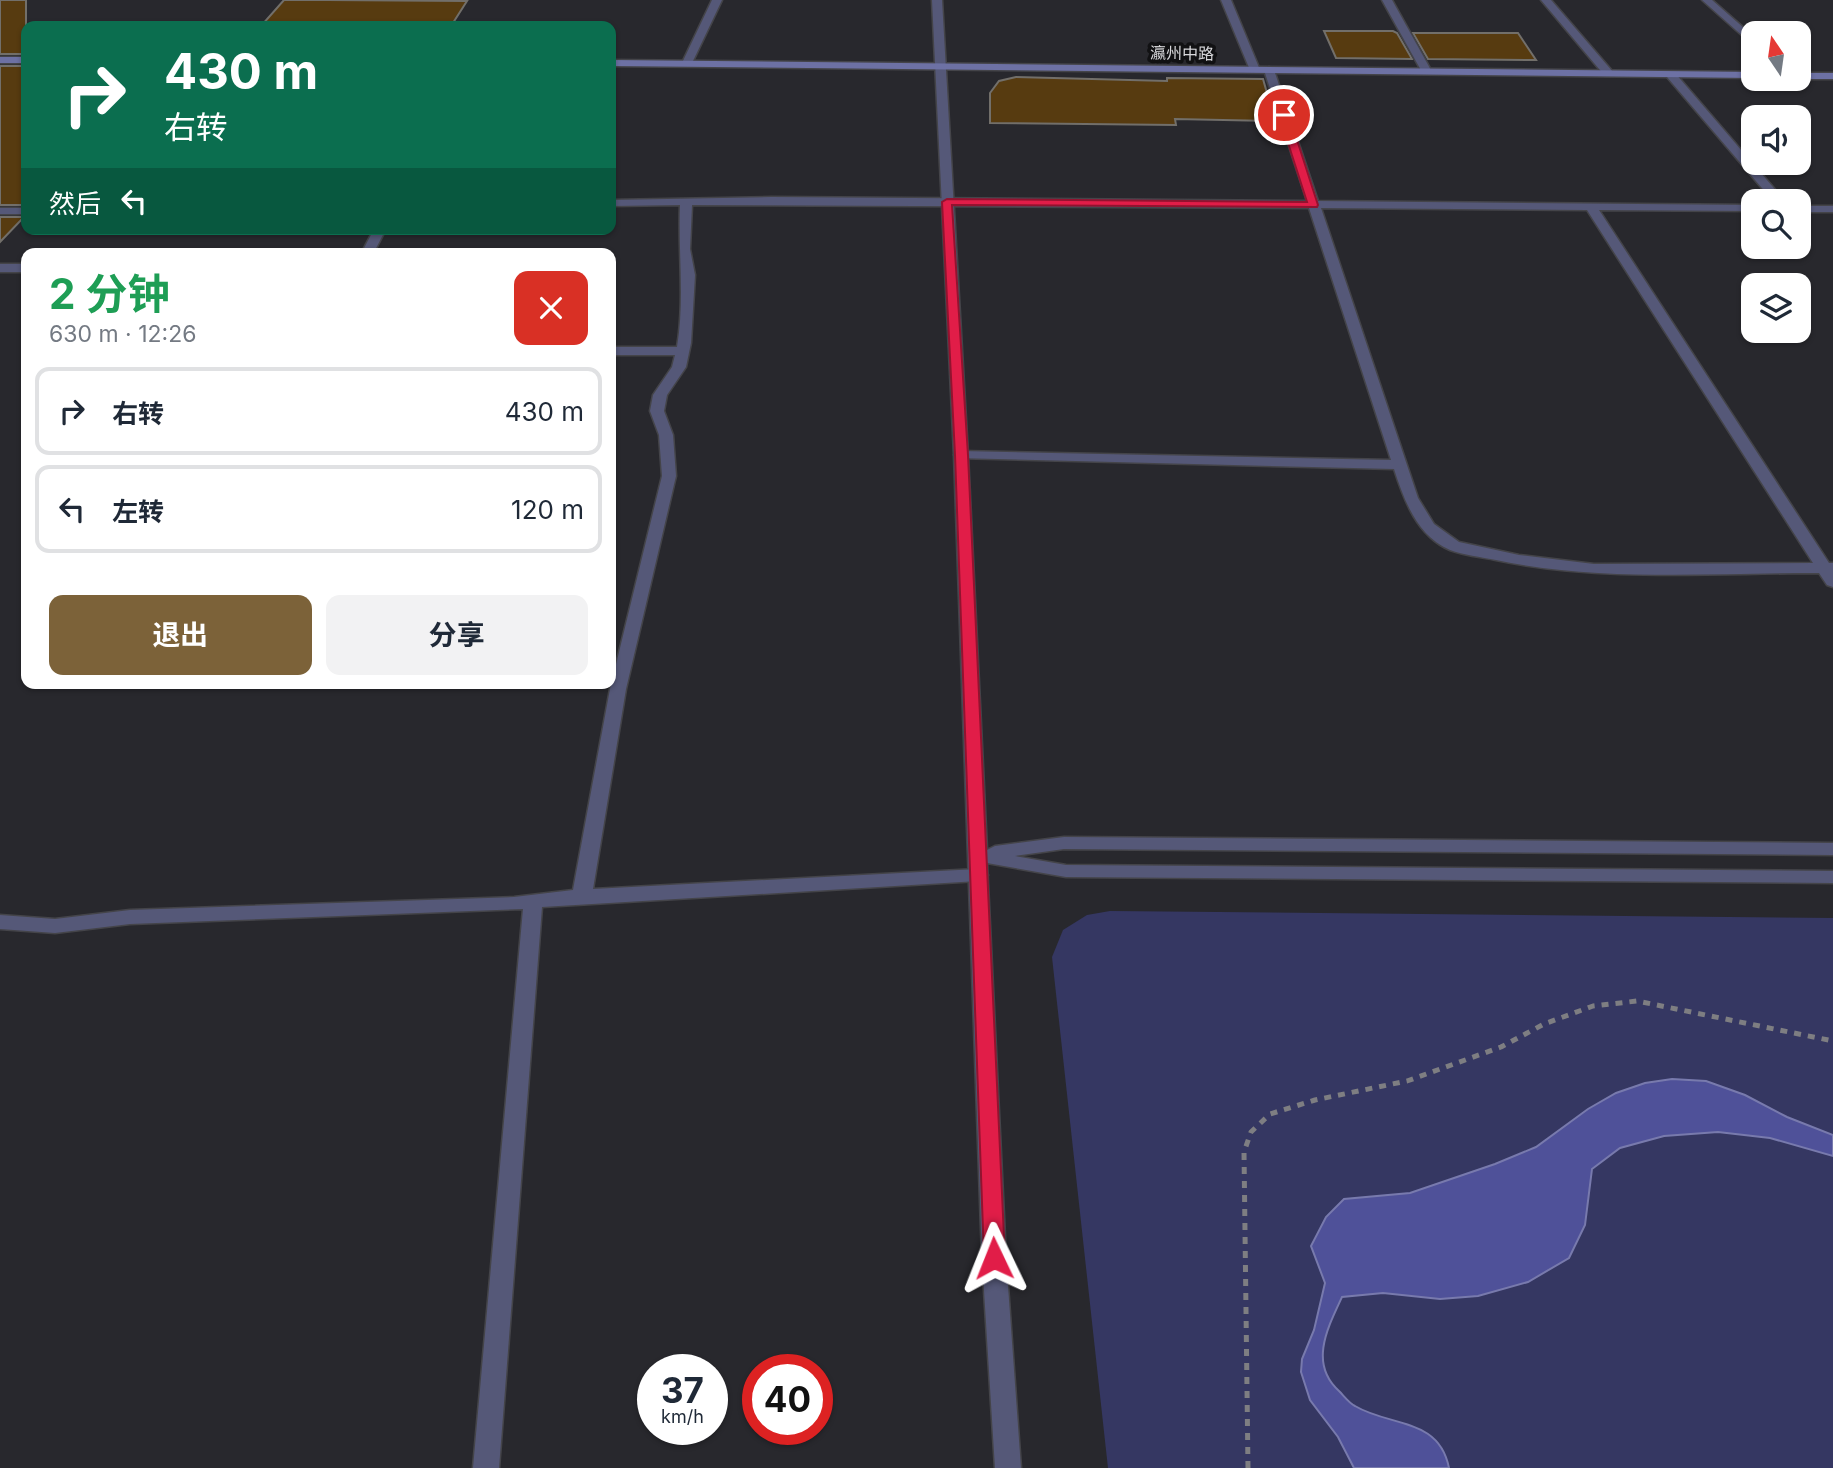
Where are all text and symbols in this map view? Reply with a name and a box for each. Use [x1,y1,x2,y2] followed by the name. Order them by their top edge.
[1741,21,1811,91] north arrow
[1741,21,1811,343] map controls
[164,42,318,101] text: 430 m
[1150,42,1214,64] street label: 瀛州中路
[49,49,140,140] icon: right
[1254,85,1314,145] pin
[1265,96,1303,134] icon: arrive
[1741,105,1811,175] button: sound
[164,108,228,147] text: 右转
[115,182,153,220] icon: left
[49,188,101,219] text: 然后
[1741,189,1811,259] button: search
[49,268,169,319] text: 2 分钟
[514,271,588,345] button: close
[1741,273,1811,343] button: layers
[49,320,196,348] text: 630 m · 12:26
[53,392,91,430] icon: right
[505,396,584,427] text: 430 m
[112,398,164,429] text: 右转
[53,490,91,528] icon: left
[511,494,584,525] text: 120 m
[112,496,164,527] text: 左转
[49,595,312,675] button: 退出
[326,595,588,675] button: 分享
[957,1221,1031,1295] position arrow
[742,1354,833,1445] speed limit sign: 40
[661,1369,704,1411] text: 37
[661,1406,704,1427] text: km/h

